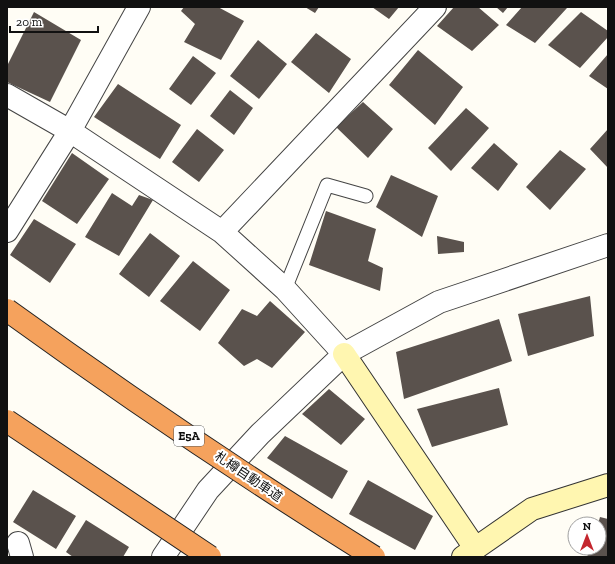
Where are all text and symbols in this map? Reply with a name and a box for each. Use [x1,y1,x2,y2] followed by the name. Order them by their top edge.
[10,8,98,34] scale bar
[16,15,43,29] text: 20 m
[174,426,204,446] road number: E5A
[212,448,285,504] street label: 札樽自動車道
[567,516,607,556] north arrow
[583,520,592,533] text: N

